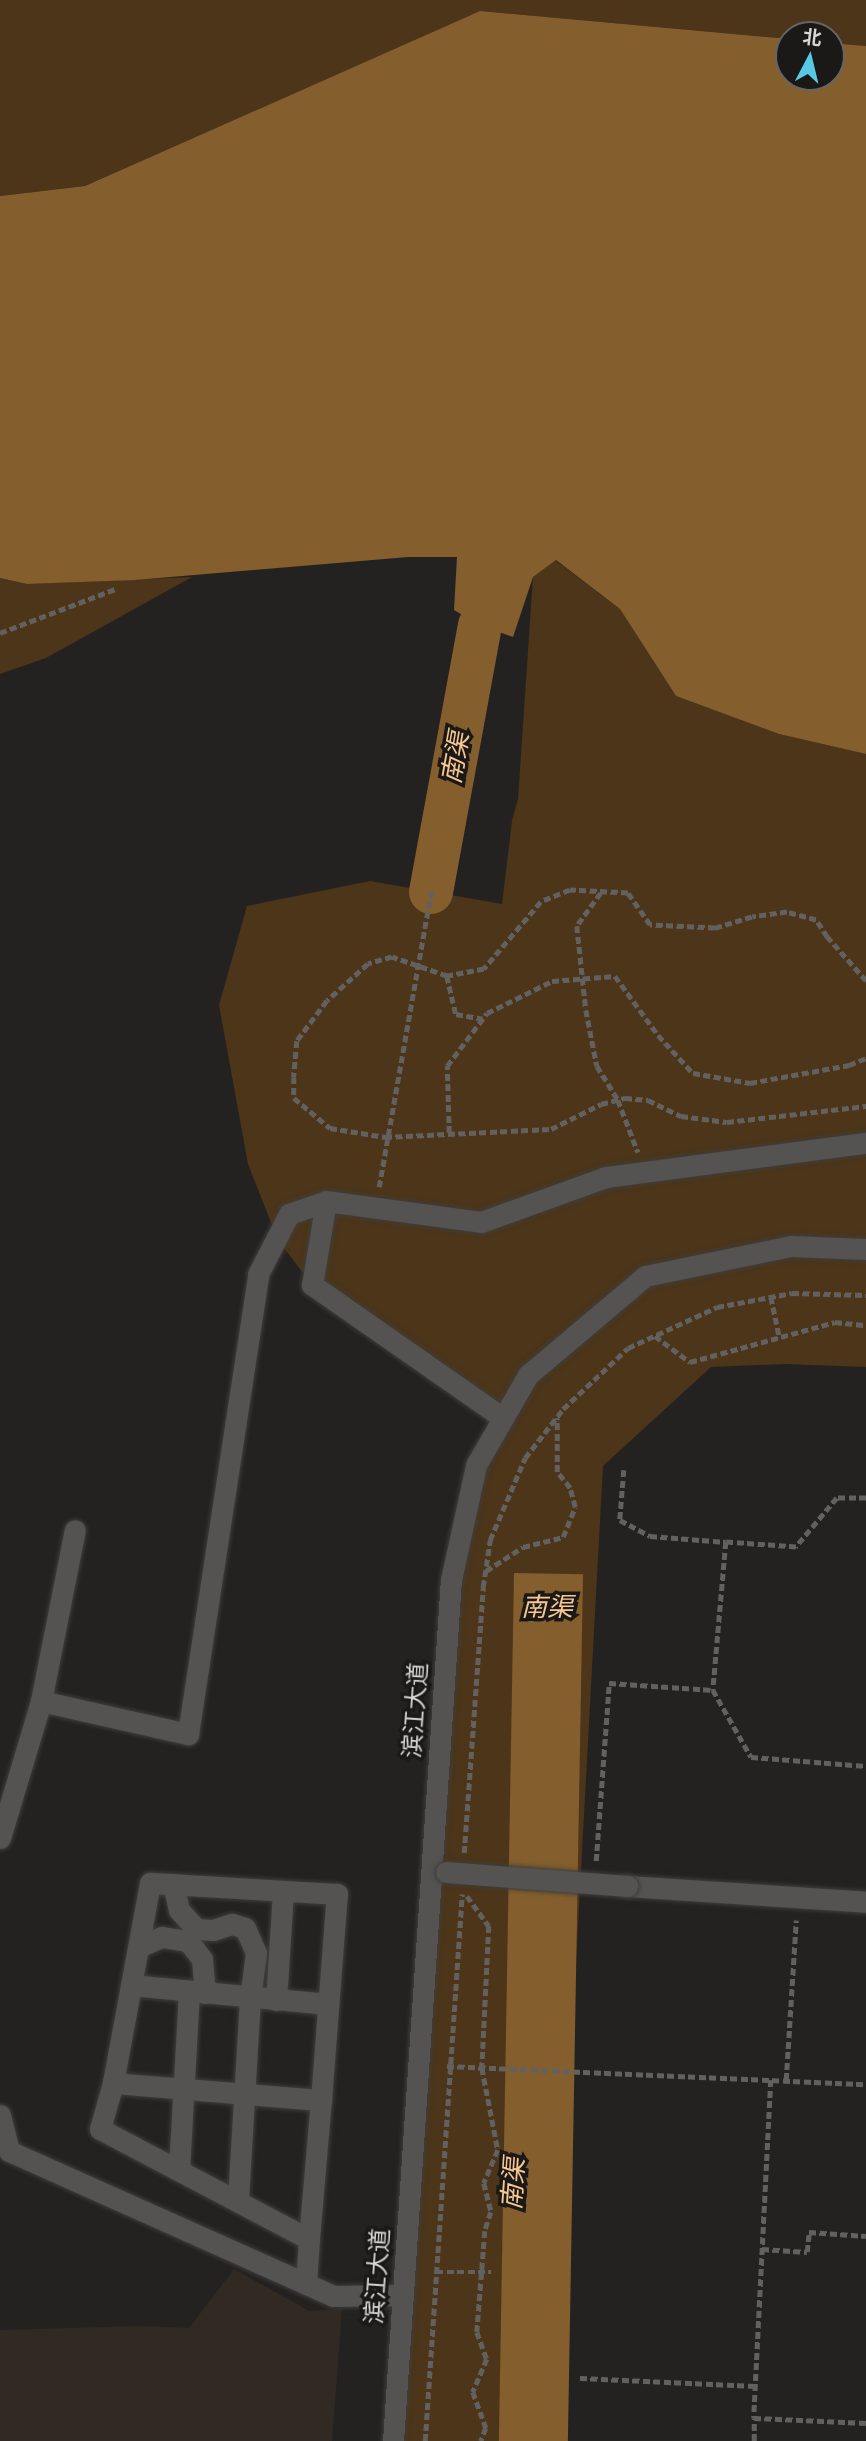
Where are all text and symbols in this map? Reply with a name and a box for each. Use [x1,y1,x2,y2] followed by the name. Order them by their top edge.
[775,21,845,91] north arrow
[802,25,823,49] text: 北
[436,730,476,786] water label: 南渠
[521,1592,573,1624] water label: 南渠
[397,1661,433,1759] street label: 滨江大道
[497,2157,531,2211] water label: 南渠
[359,2227,395,2325] street label: 滨江大道

